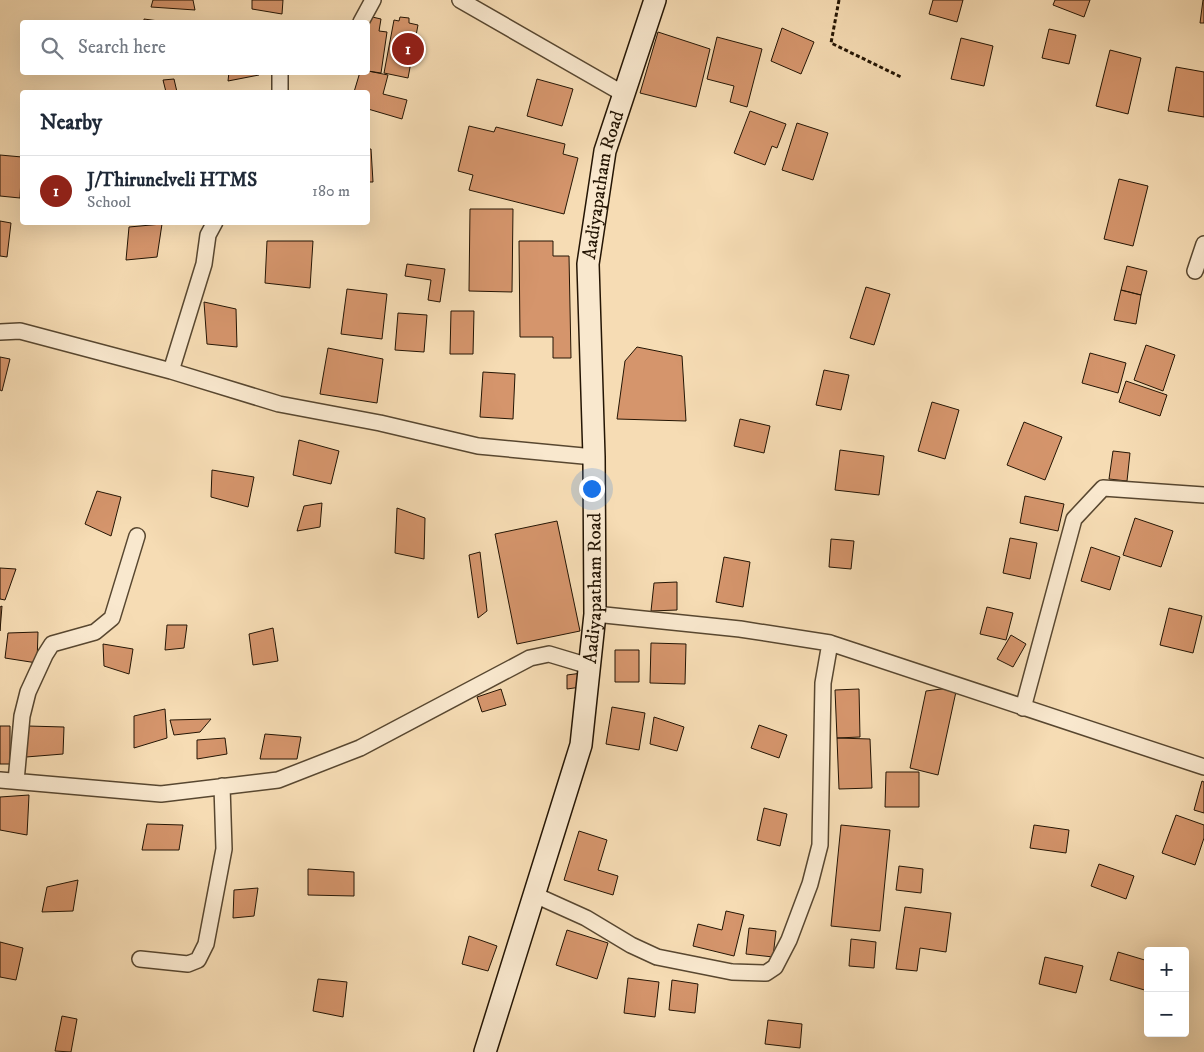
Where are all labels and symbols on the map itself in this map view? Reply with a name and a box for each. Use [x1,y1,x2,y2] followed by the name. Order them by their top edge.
[392,30,424,68] pin: 1
[577,107,629,261] street label: Aadiyapatham Road
[579,476,605,502] your location
[578,512,607,665] street label: Aadiyapatham Road

